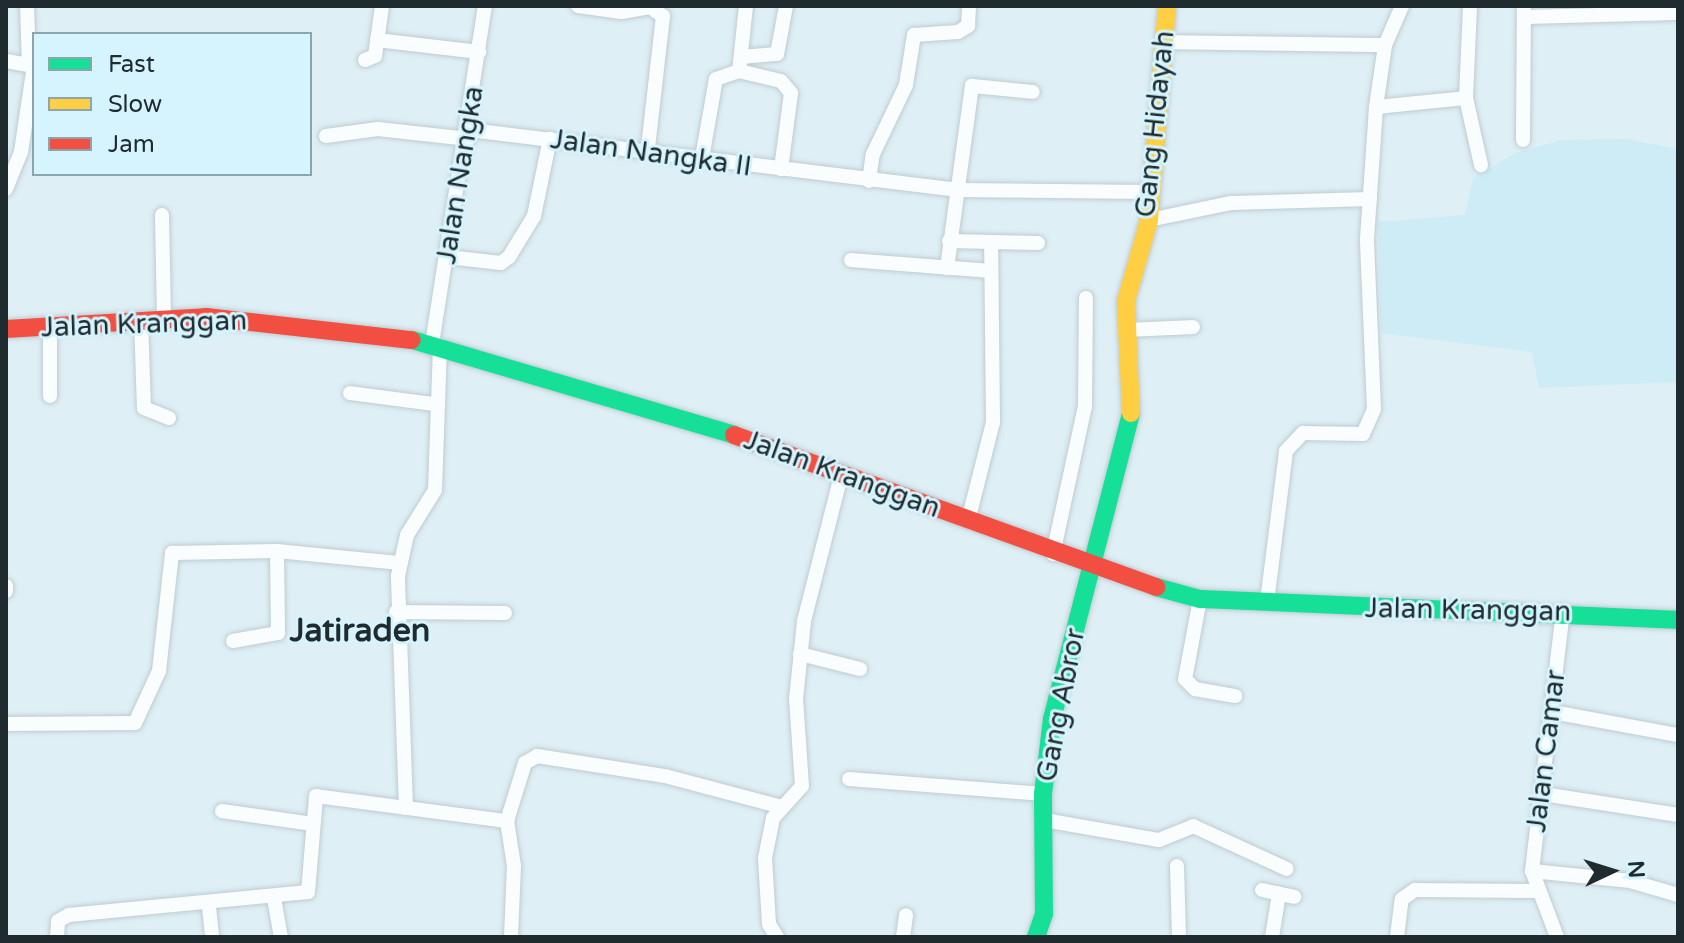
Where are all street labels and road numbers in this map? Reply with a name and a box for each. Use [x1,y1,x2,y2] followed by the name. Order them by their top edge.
[1128,29,1182,219] street label: Gang Hidayah
[429,84,491,266] street label: Jalan Nangka
[548,122,754,184] street label: Jalan Nangka II
[40,304,248,344] street label: Jalan Kranggan
[739,423,945,525] street label: Jalan Kranggan
[1365,591,1571,629] street label: Jalan Kranggan
[1030,626,1092,784] street label: Gang Abror
[1519,668,1573,834] street label: Jalan Camar

